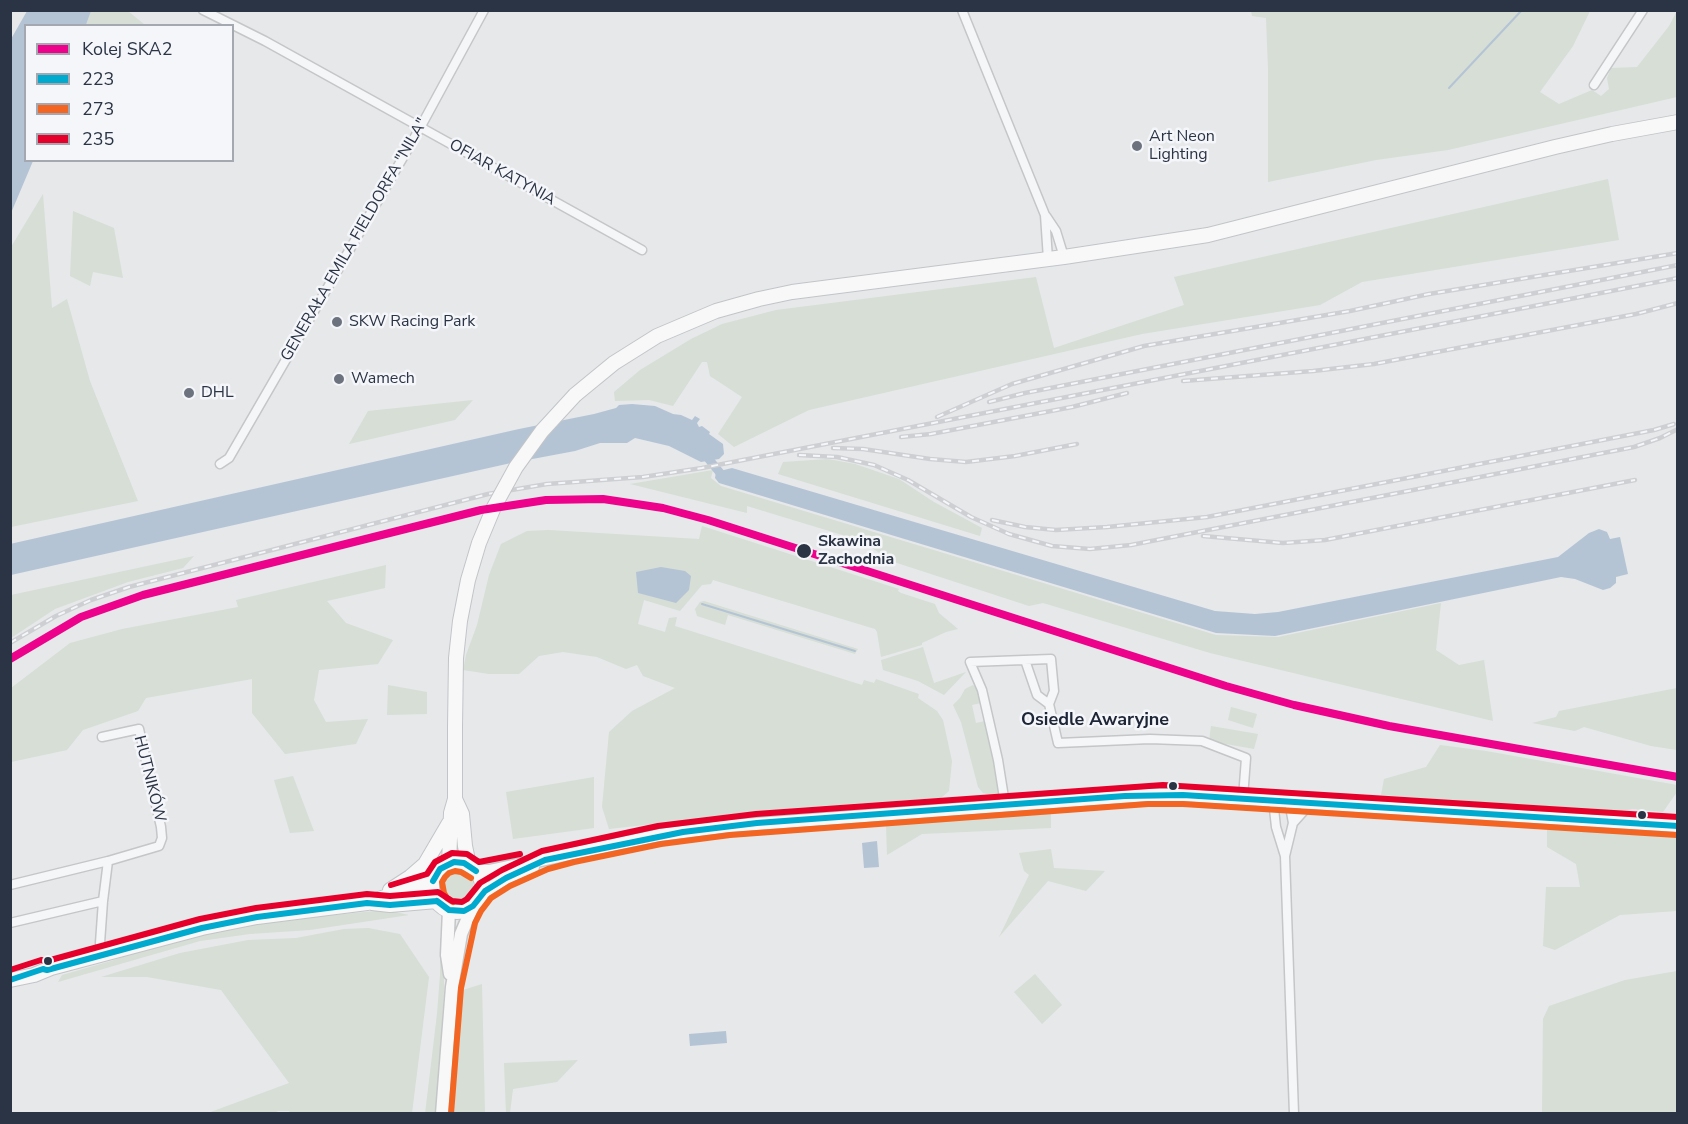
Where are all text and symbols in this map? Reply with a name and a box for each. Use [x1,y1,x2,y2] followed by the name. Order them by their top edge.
[24,24,234,162] legend
[82,37,172,61] text: Kolej SKA2
[82,67,114,91] text: 223
[82,97,114,121] text: 273
[277,115,433,365] street label: GENERAŁA EMILA FIELDORFA "NILA"
[82,127,114,151] text: 235
[1149,127,1215,165] place label: Art Neon Lighting
[445,136,559,210] street label: OFIAR KATYNIA
[1130,139,1144,153] marker: Art Neon Lighting
[349,312,475,332] place label: SKW Racing Park
[330,315,344,329] marker: SKW Racing Park
[351,369,415,389] place label: Wamech
[332,372,346,386] marker: Wamech
[201,383,234,403] place label: DHL
[182,386,196,400] marker: DHL
[818,532,894,570] place label: Skawina Zachodnia
[795,542,813,560] marker: Skawina Zachodnia
[1021,710,1169,732] district label: Osiedle Awaryjne
[129,734,169,824] street label: HUTNIKÓW
[1167,780,1179,792] unlabelled marker
[1636,809,1648,821] unlabelled marker
[42,955,54,967] unlabelled marker

